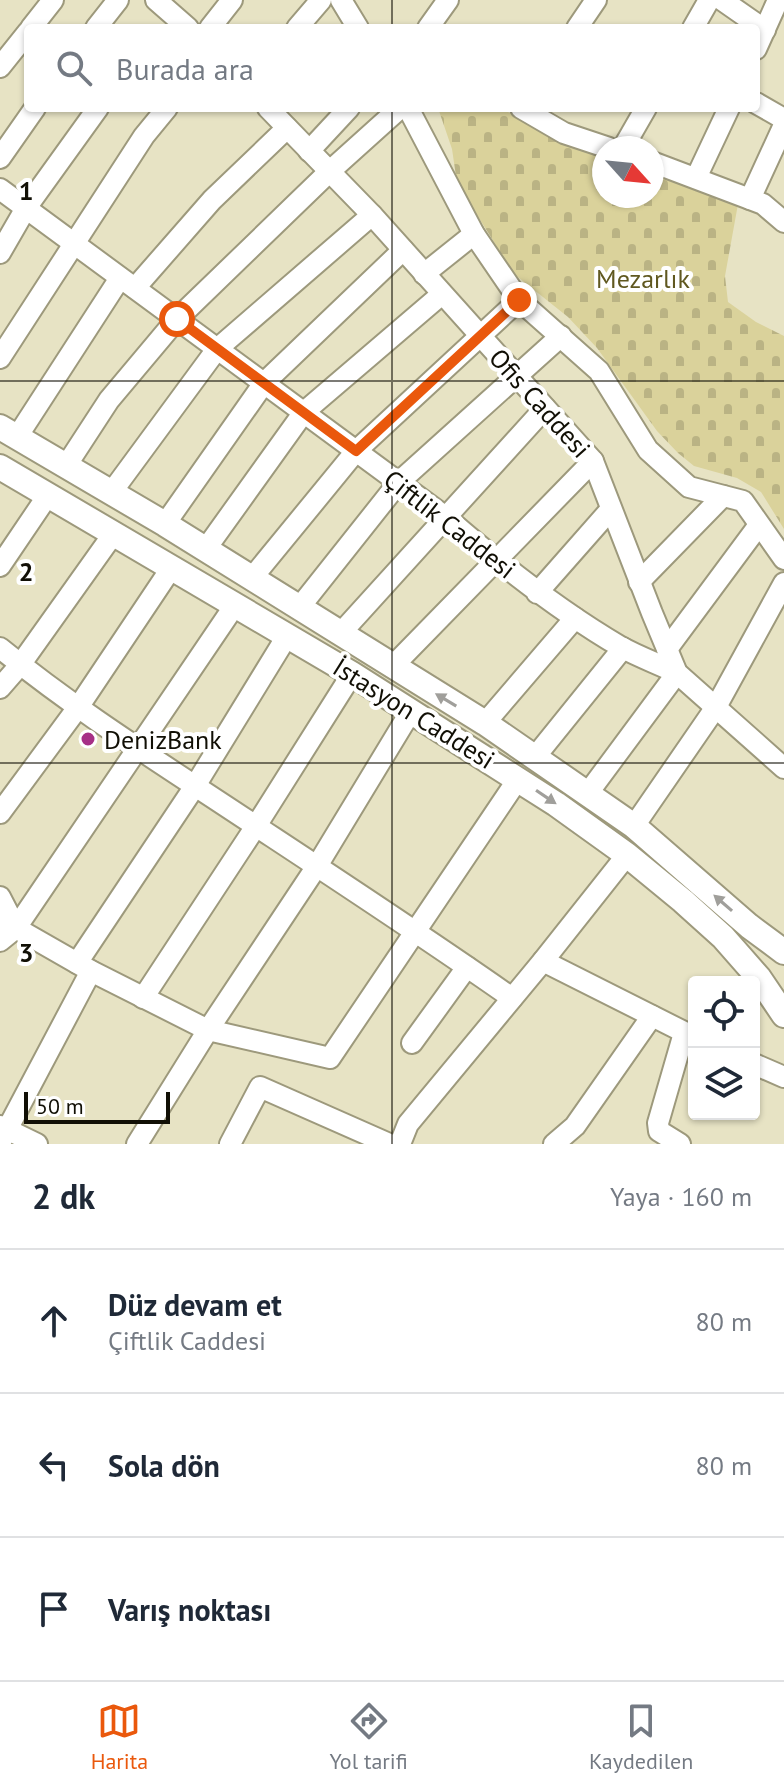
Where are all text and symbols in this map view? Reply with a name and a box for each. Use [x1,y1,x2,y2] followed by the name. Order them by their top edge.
[24,24,760,112] search box
[52,46,96,90] icon: search
[116,49,254,88] text: Burada ara
[592,136,664,208] north arrow
[19,174,33,207] text: 1
[596,262,690,295] park label: Mezarlık
[501,282,537,318] route end
[159,301,195,337] route start
[482,341,598,465] street label: Ofis Caddesi
[378,462,522,586] street label: Çiftlik Caddesi
[19,555,33,588] text: 2
[327,650,501,776] street label: İstasyon Caddesi
[435,693,457,707] one-way arrow
[104,723,222,756] place label: DenizBank
[79,730,97,748] marker: DenizBank
[535,789,557,804] one-way arrow
[713,895,732,913] one-way arrow
[19,936,33,969] text: 3
[688,976,760,1120] map controls
[688,976,760,1048] button: locate
[688,1048,760,1120] button: layers
[24,1088,170,1124] scale bar
[36,1092,84,1120] text: 50 m
[32,1174,95,1218] text: 2 dk
[610,1180,752,1213] text: Yaya · 160 m
[108,1285,282,1324] text: Düz devam et
[32,1299,76,1343] icon: ahead
[696,1305,752,1338] text: 80 m
[108,1324,266,1357] text: Çiftlik Caddesi
[32,1443,76,1487] icon: left
[108,1446,220,1485] text: Sola dön
[696,1449,752,1482] text: 80 m
[32,1587,76,1631] icon: arrive
[108,1590,271,1629] text: Varış noktası
[91,1699,148,1775] tab: Harita
[329,1699,408,1775] tab: Yol tarifi
[589,1699,693,1775] tab: Kaydedilen

